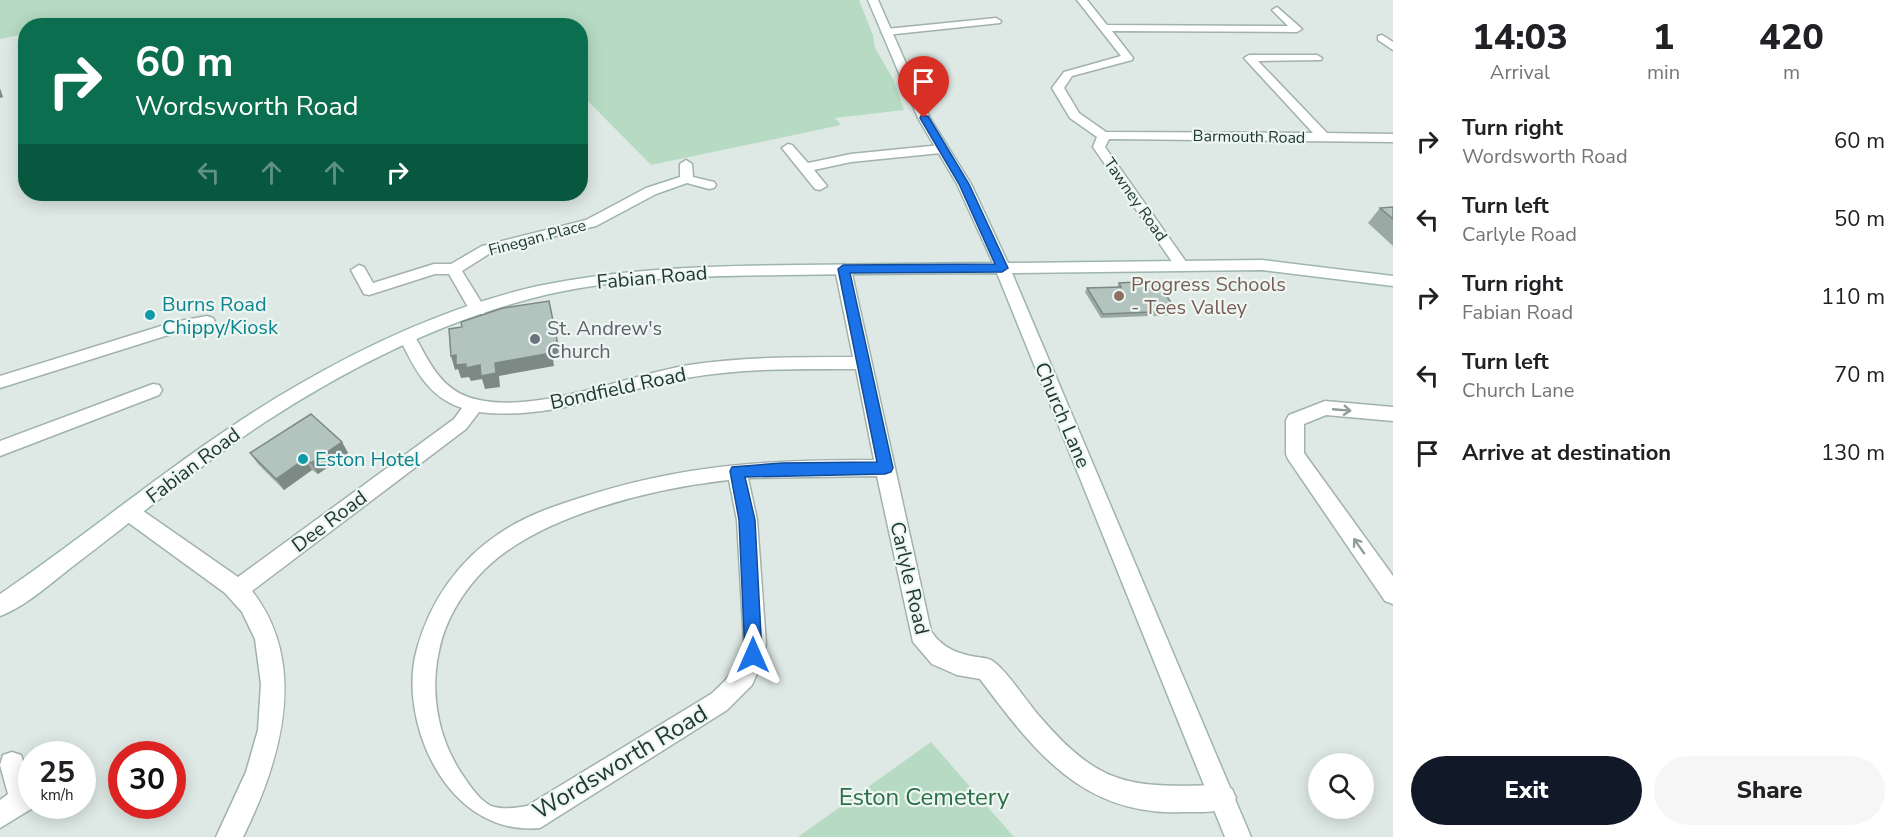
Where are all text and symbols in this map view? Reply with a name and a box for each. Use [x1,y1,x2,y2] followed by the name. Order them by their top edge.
[1472,13,1568,62] text: 14:03
[1653,13,1674,62] text: 1
[1759,13,1824,62] text: 420
[135,34,234,91] text: 60 m
[36,42,114,120] icon: right
[898,56,949,118] pin
[1490,59,1550,86] text: Arrival
[1647,59,1680,86] text: min
[1783,59,1800,86] text: m
[907,65,940,98] icon: arrive
[135,88,359,125] text: Wordsworth Road
[1462,113,1563,143] text: Turn right
[1192,125,1305,149] street label: Barmouth Road
[1411,125,1444,158] icon: right
[1834,126,1885,156] text: 60 m
[1462,143,1628,170] text: Wordsworth Road
[1098,153,1172,246] street label: Tawney Road
[192,156,225,189] icon: left
[255,156,288,189] icon: ahead
[318,156,351,189] icon: ahead
[381,156,414,189] icon: right
[1462,191,1549,221] text: Turn left
[1411,203,1444,236] icon: left
[1834,204,1885,234] text: 50 m
[486,214,589,262] street label: Finegan Place
[1462,221,1577,248] text: Carlyle Road
[596,259,709,296] street label: Fabian Road
[1462,269,1563,299] text: Turn right
[1131,271,1286,321] place label: Progress Schools - Tees Valley
[1411,281,1444,314] icon: right
[1821,282,1885,312] text: 110 m
[1112,289,1126,303] marker: Progress Schools - Tees Valley
[162,291,279,341] place label: Burns Road Chippy/Kiosk
[1462,299,1573,326] text: Fabian Road
[143,308,157,322] marker: Burns Road Chippy/Kiosk
[547,315,662,365] place label: St. Andrew's Church
[528,332,542,346] marker: St. Andrew's Church
[1462,347,1549,377] text: Turn left
[1028,358,1097,472] street label: Church Lane
[1411,359,1444,392] icon: left
[1834,360,1885,390] text: 70 m
[547,361,689,416] street label: Bondfield Road
[1462,377,1574,404] text: Church Lane
[1331,405,1351,416] one-way arrow
[141,421,246,510] street label: Fabian Road
[1411,437,1444,470] icon: arrive
[1462,438,1671,468] text: Arrive at destination
[1821,438,1885,468] text: 130 m
[315,446,420,473] place label: Eston Hotel
[296,452,310,466] marker: Eston Hotel
[286,484,372,559] street label: Dee Road
[883,519,936,637] street label: Carlyle Road
[1353,538,1365,554] one-way arrow
[721,623,785,687] position arrow
[527,697,713,827] street label: Wordsworth Road
[108,741,186,819] speed limit sign: 30
[39,752,75,793] text: 25
[1308,753,1374,819] map controls
[1308,753,1374,819] button: search
[1411,756,1642,825] button: Exit
[1654,756,1885,825] button: Share
[839,781,1010,813] park label: Eston Cemetery
[40,785,74,805] text: km/h

